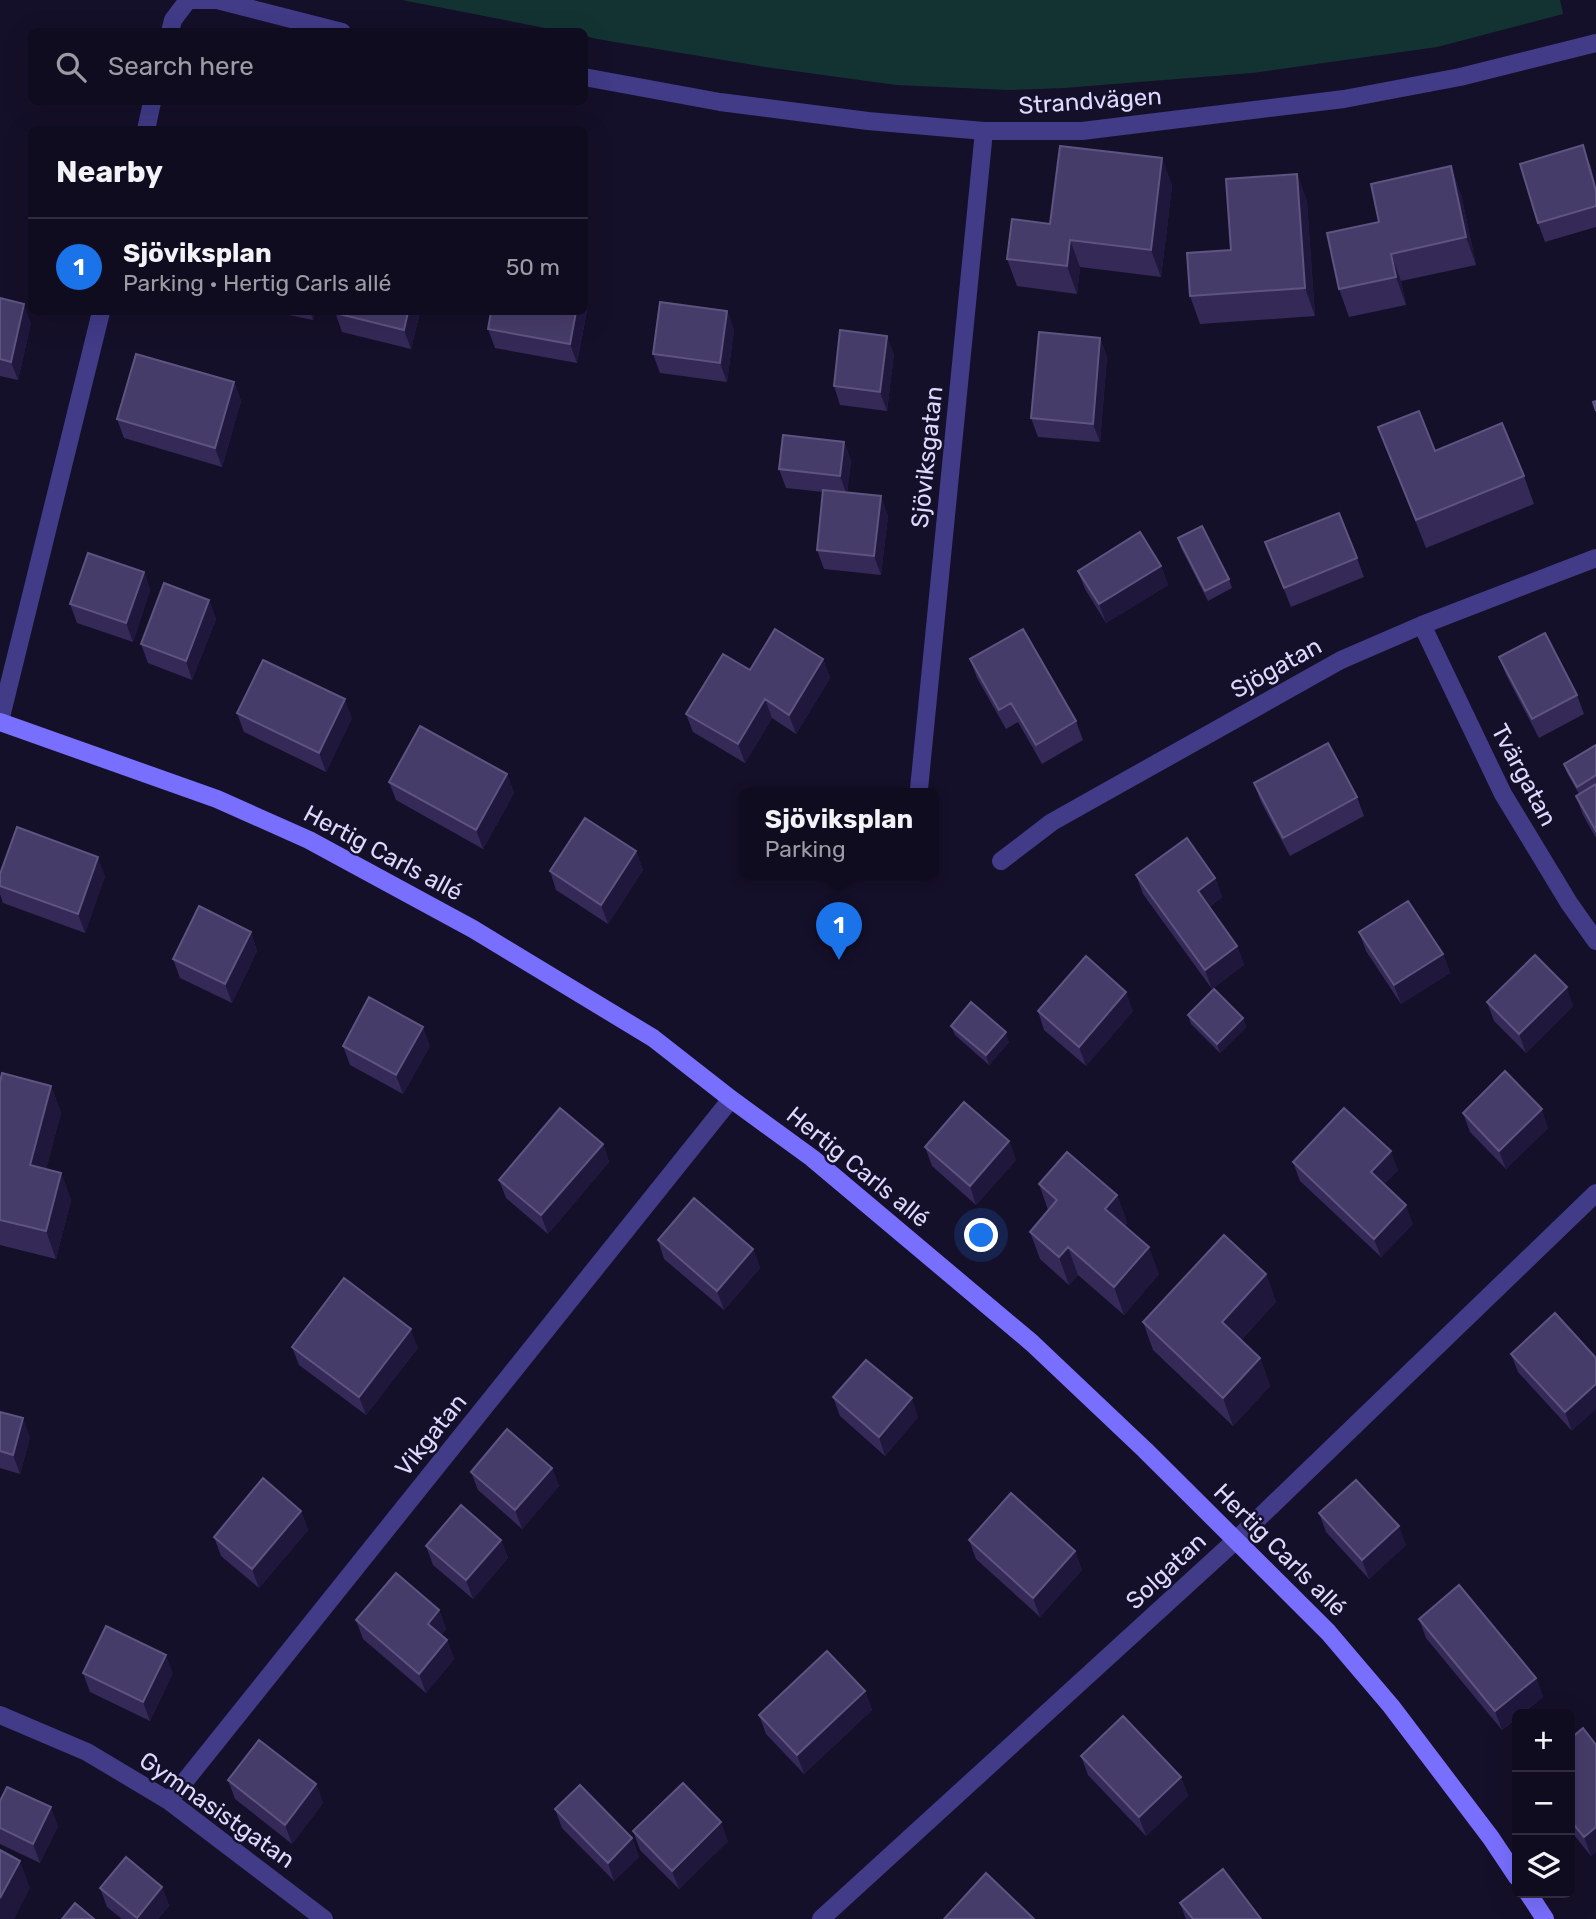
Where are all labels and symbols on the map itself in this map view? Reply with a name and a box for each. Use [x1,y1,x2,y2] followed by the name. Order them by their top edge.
[1017,82,1163,120] street label: Strandvägen
[906,385,948,529] street label: Sjöviksgatan
[1226,632,1326,704] street label: Sjögatan
[1485,719,1563,831] street label: Tvärgatan
[299,799,467,907] street label: Hertig Carls allé
[816,902,862,960] pin: 1
[781,1101,935,1233] street label: Hertig Carls allé
[964,1218,998,1252] your location
[389,1388,473,1482] street label: Vikgatan
[1208,1478,1352,1622] street label: Hertig Carls allé
[1120,1527,1212,1615] street label: Solgatan
[134,1746,300,1874] street label: Gymnasistgatan

